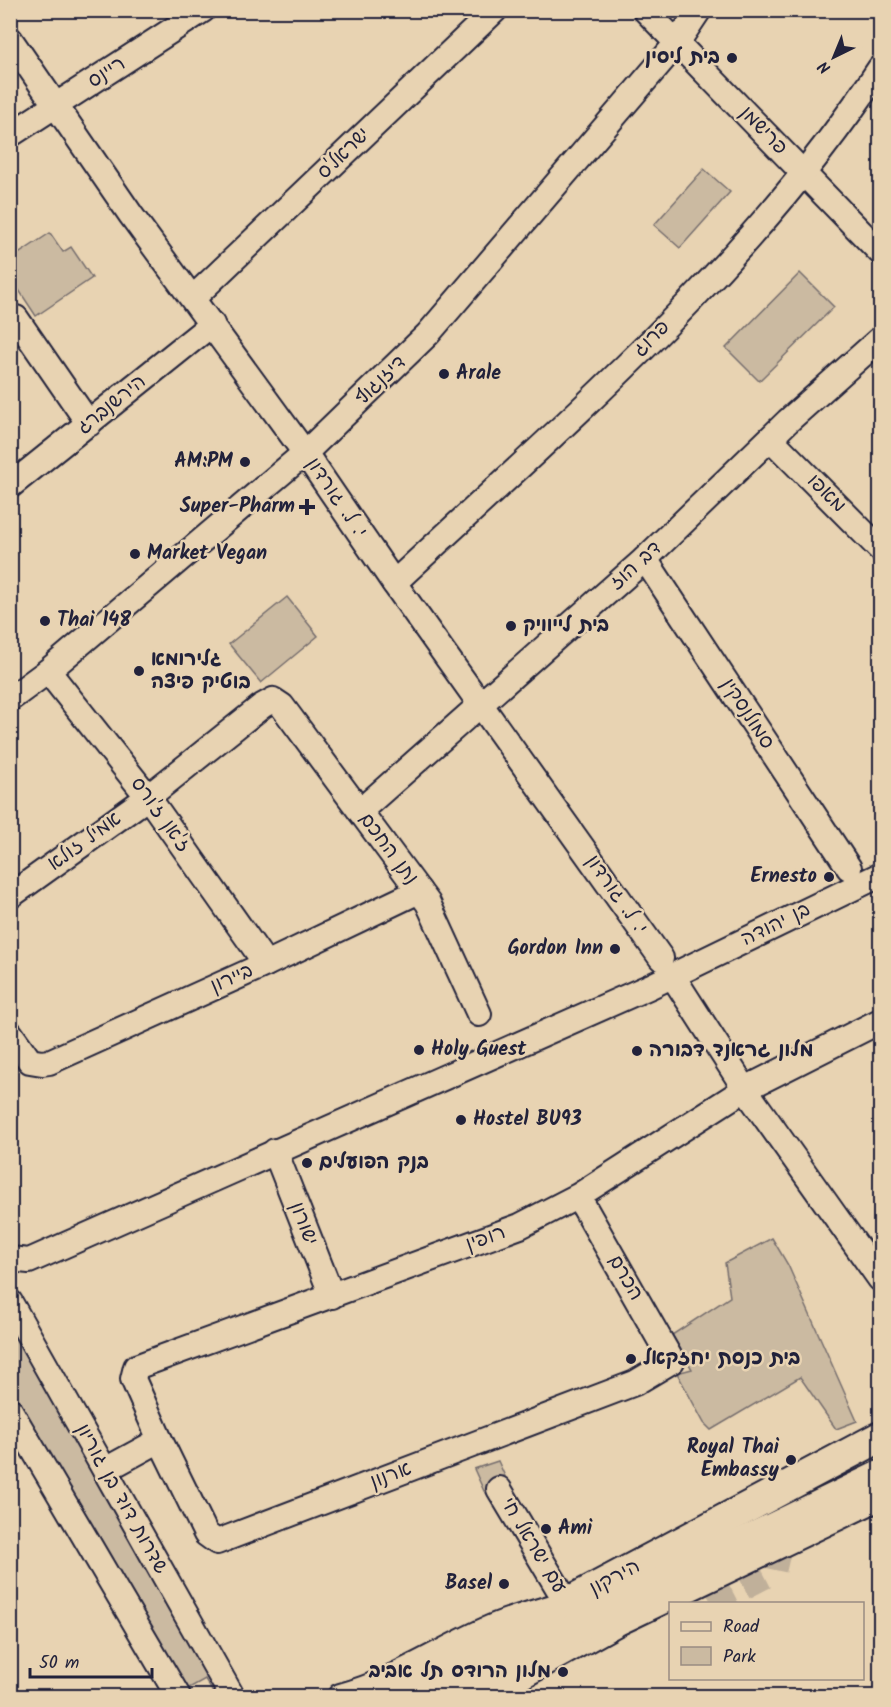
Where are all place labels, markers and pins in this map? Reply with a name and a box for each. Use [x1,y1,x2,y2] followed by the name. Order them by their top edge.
[645,42,720,74] place label: בית ליסין
[725,51,739,65] marker: בית ליסין
[456,358,501,390] place label: Arale
[437,367,451,381] marker: Arale
[174,446,234,478] place label: AM:PM
[238,455,252,469] marker: AM:PM
[180,491,295,523] place label: Super-Pharm
[300,500,314,514] marker: Super-Pharm
[147,538,267,570] place label: Market Vegan
[128,547,142,561] marker: Market Vegan
[57,605,131,637] place label: Thai 148
[523,610,609,642] place label: בית לייוויק
[38,614,52,628] marker: Thai 148
[504,619,518,633] marker: בית לייוויק
[151,644,251,699] place label: גלירומא בוטיק פיצה
[132,664,146,678] marker: גלירומא בוטיק פיצה
[750,861,817,893] place label: Ernesto
[822,870,836,884] marker: Ernesto
[508,933,603,965] place label: Gordon Inn
[608,942,622,956] marker: Gordon Inn
[431,1034,527,1066] place label: Holy Guest
[649,1035,814,1067] place label: מלון גראנד דבורה
[412,1043,426,1057] marker: Holy Guest
[630,1044,644,1058] marker: מלון גראנד דבורה
[473,1104,582,1136] place label: Hostel BU93
[454,1113,468,1127] marker: Hostel BU93
[319,1147,429,1179] place label: בנק הפועלים
[300,1156,314,1170] marker: בנק הפועלים
[643,1343,800,1375] place label: בית כנסת יחזקאל
[624,1352,638,1366] marker: בית כנסת יחזקאל
[687,1432,780,1487] place label: Royal Thai Embassy
[784,1453,798,1467] marker: Royal Thai Embassy
[558,1513,593,1545] place label: Ami
[539,1522,553,1536] marker: Ami
[445,1568,493,1600] place label: Basel
[497,1577,511,1591] marker: Basel
[368,1656,551,1688] place label: מלון הרודס תל אביב
[556,1665,570,1679] marker: מלון הרודס תל אביב

